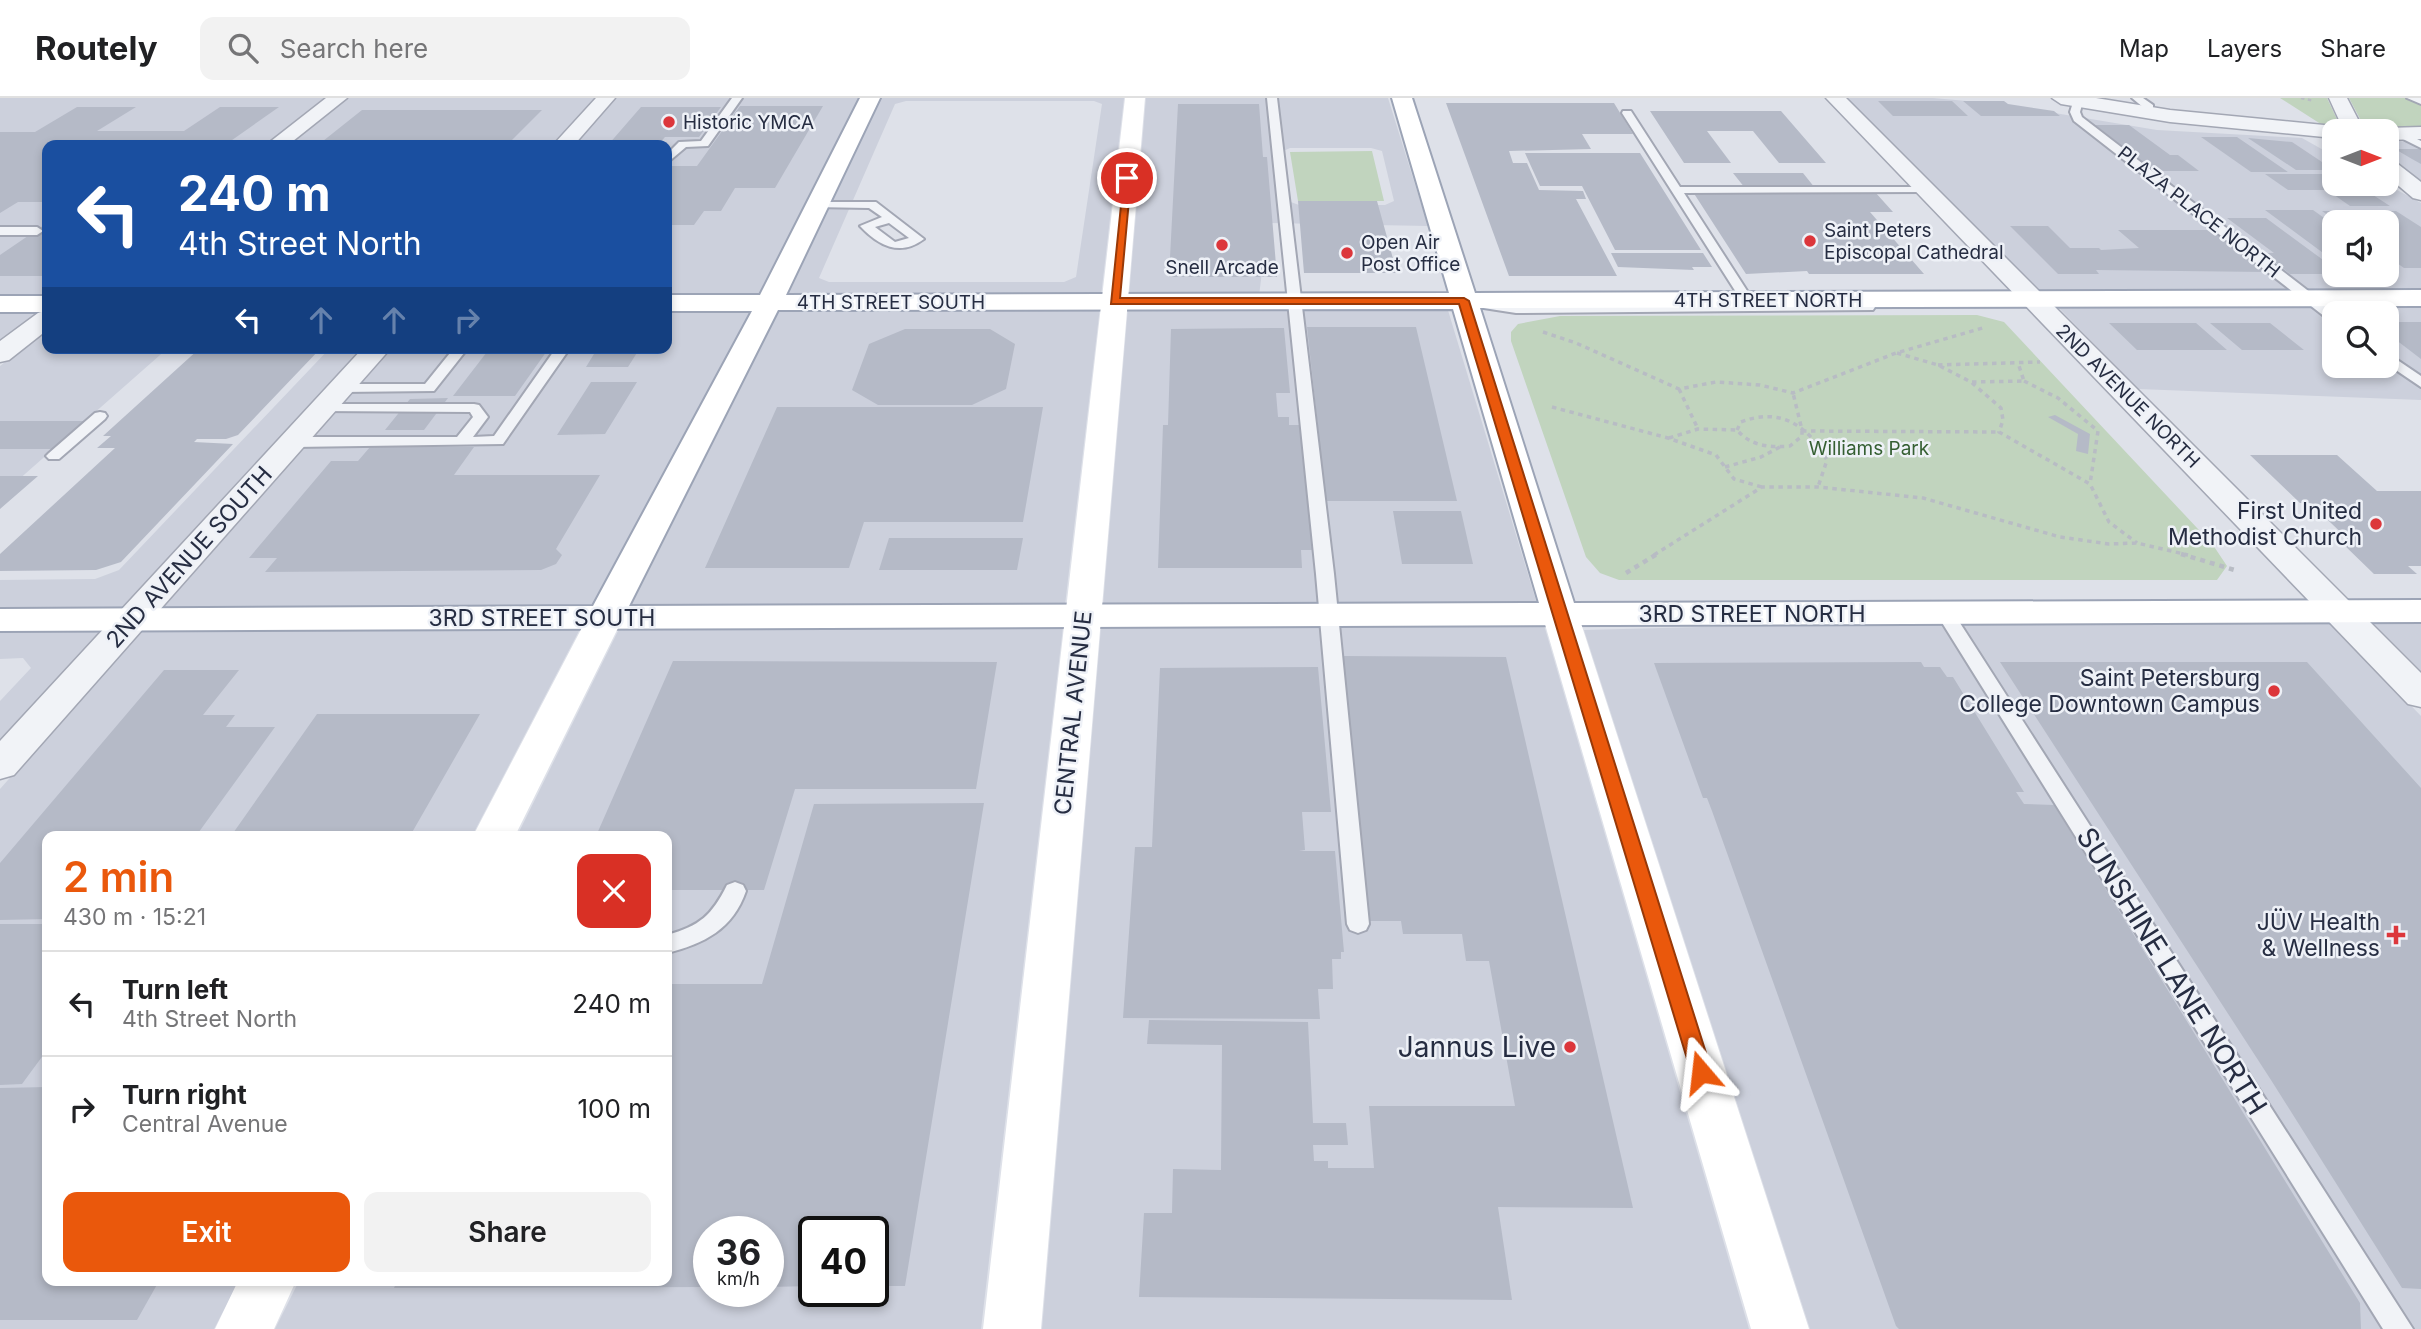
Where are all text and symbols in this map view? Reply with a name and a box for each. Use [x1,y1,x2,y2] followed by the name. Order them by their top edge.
[200,17,690,80] search box
[35,28,158,68] text: Routely
[224,29,262,67] icon: search
[280,33,428,64] text: Search here
[2119,34,2169,63] text: Map
[2207,34,2282,63] text: Layers
[2320,34,2386,63] text: Share
[683,111,814,134] place label: Historic YMCA
[661,114,677,130] marker: Historic YMCA
[2322,119,2399,196] north arrow
[2322,119,2399,378] map controls
[2113,141,2285,283] street label: PLAZA PLACE NORTH
[1097,148,1157,208] pin
[1108,159,1146,197] icon: arrive
[178,164,331,223] text: 240 m
[63,168,154,259] icon: left
[2322,210,2399,287] button: sound
[1824,219,2004,264] place label: Saint Peters Episcopal Cathedral
[178,224,422,263] text: 4th Street North
[1361,231,1460,276] place label: Open Air Post Office
[1802,233,1818,249] marker: Saint Peters Episcopal Cathedral
[1214,237,1230,253] marker: Snell Arcade
[1339,245,1355,261] marker: Open Air Post Office
[1165,256,1279,279] place label: Snell Arcade
[1674,289,1862,312] street label: 4TH STREET NORTH
[797,291,985,314] street label: 4TH STREET SOUTH
[229,301,267,339] icon: left
[302,301,340,339] icon: ahead
[375,301,413,339] icon: ahead
[448,301,486,339] icon: right
[2322,301,2399,378] button: search
[2051,319,2205,473] street label: 2ND AVENUE NORTH
[1809,437,1930,460] park label: Williams Park
[100,460,278,654] street label: 2ND AVENUE SOUTH
[2168,497,2362,551] place label: First United Methodist Church
[2368,516,2384,532] marker: First United Methodist Church
[1638,600,1866,628] street label: 3RD STREET NORTH
[429,604,655,632] street label: 3RD STREET SOUTH
[1048,609,1098,817] street label: CENTRAL AVENUE
[1959,664,2260,718] place label: Saint Petersburg College Downtown Campus
[2266,683,2282,699] marker: Saint Petersburg College Downtown Campus
[2070,821,2274,1121] street label: SUNSHINE LANE NORTH
[63,851,174,902] text: 2 min
[577,854,651,928] button: close
[63,903,206,931] text: 430 m · 15:21
[2257,908,2380,962] place label: JÜV Health & Wellness
[2386,925,2406,945] marker: JÜV Health & Wellness
[122,974,228,1005] text: Turn left
[63,985,101,1023] icon: left
[572,988,651,1019] text: 240 m
[122,1005,297,1033] text: 4th Street North
[1398,1030,1556,1064] place label: Jannus Live
[1664,1035,1738,1109] position arrow
[1562,1039,1578,1055] marker: Jannus Live
[122,1079,247,1110] text: Turn right
[63,1090,101,1128] icon: right
[578,1093,651,1124] text: 100 m
[122,1110,288,1138] text: Central Avenue
[63,1192,350,1272] button: Exit
[364,1192,651,1272] button: Share
[798,1216,889,1307] speed limit sign: 40
[716,1231,761,1273] text: 36
[717,1268,760,1289] text: km/h

